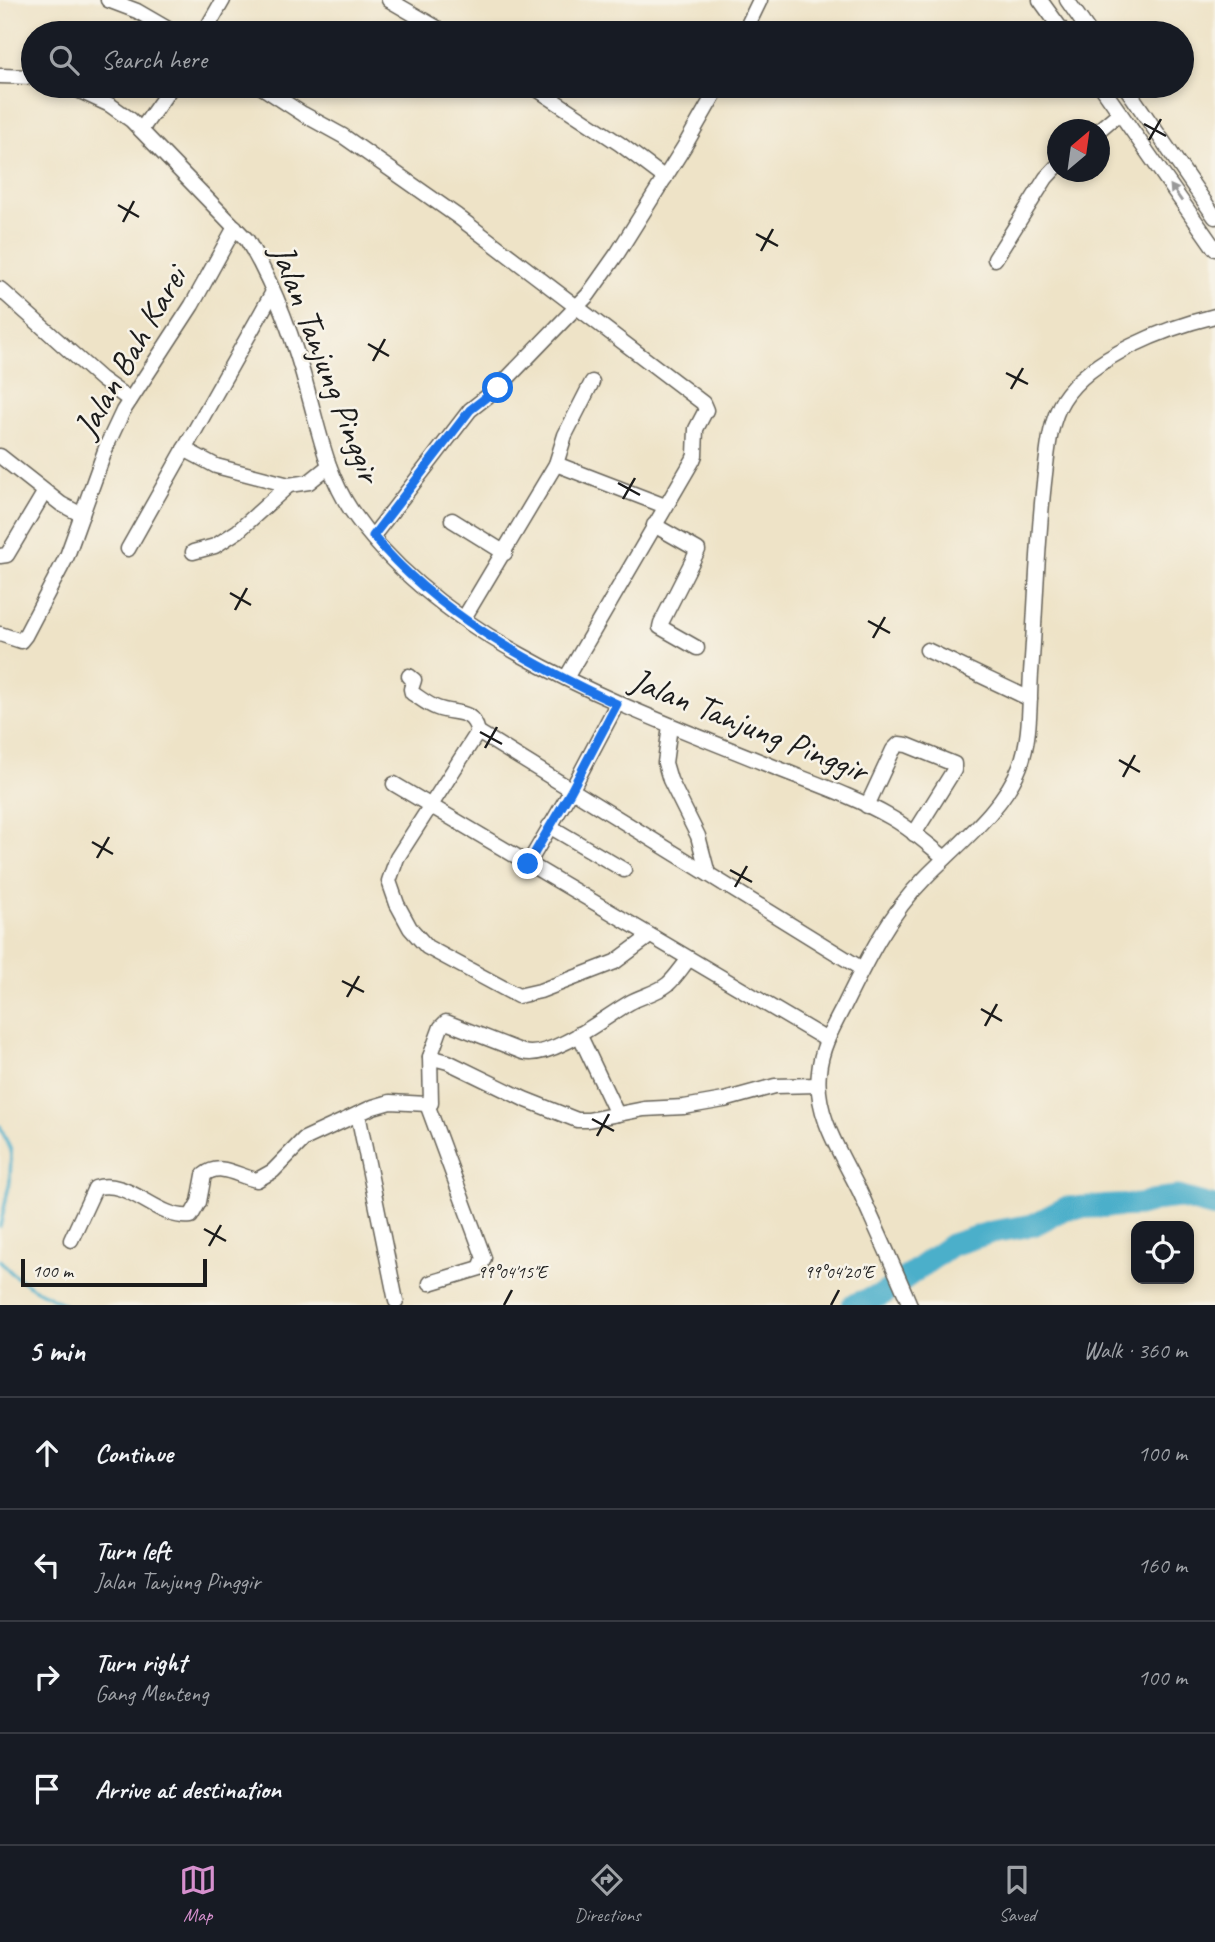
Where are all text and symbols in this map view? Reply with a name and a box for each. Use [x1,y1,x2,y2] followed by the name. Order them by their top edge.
[21,21,1194,98] search box
[45,41,83,79] icon: search
[101,43,207,76] text: Search here
[1047,119,1110,182] north arrow
[1169,184,1183,202] one-way arrow
[259,236,393,492] street label: Jalan Tanjung Pinggir
[62,255,199,447] street label: Jalan Bah Karei
[482,372,513,403] route start
[622,656,877,794] street label: Jalan Tanjung Pinggir
[512,848,543,879] route end
[1131,1221,1194,1284] map controls
[1131,1221,1194,1284] button: locate
[21,1256,206,1288] scale bar
[32,1259,73,1283] text: 100 m
[477,1261,549,1283] text: 99°04'15"E
[804,1261,876,1283] text: 99°04'20"E
[28,1332,85,1370] text: 5 min
[1083,1336,1187,1365] text: Walk · 360 m
[28,1434,66,1472] icon: ahead
[95,1437,173,1470] text: Continue
[1138,1439,1187,1468] text: 100 m
[95,1534,170,1567] text: Turn left
[28,1546,66,1584] icon: left
[1138,1551,1187,1580] text: 160 m
[95,1567,260,1596] text: Jalan Tanjung Pinggir
[95,1646,186,1679] text: Turn right
[28,1658,66,1696] icon: right
[1138,1663,1187,1692] text: 100 m
[95,1679,208,1708] text: Gang Menteng
[28,1770,66,1808] icon: arrive
[95,1773,281,1806] text: Arrive at destination
[179,1861,217,1927] tab: Map
[574,1861,641,1927] tab: Directions
[998,1861,1036,1927] tab: Saved

